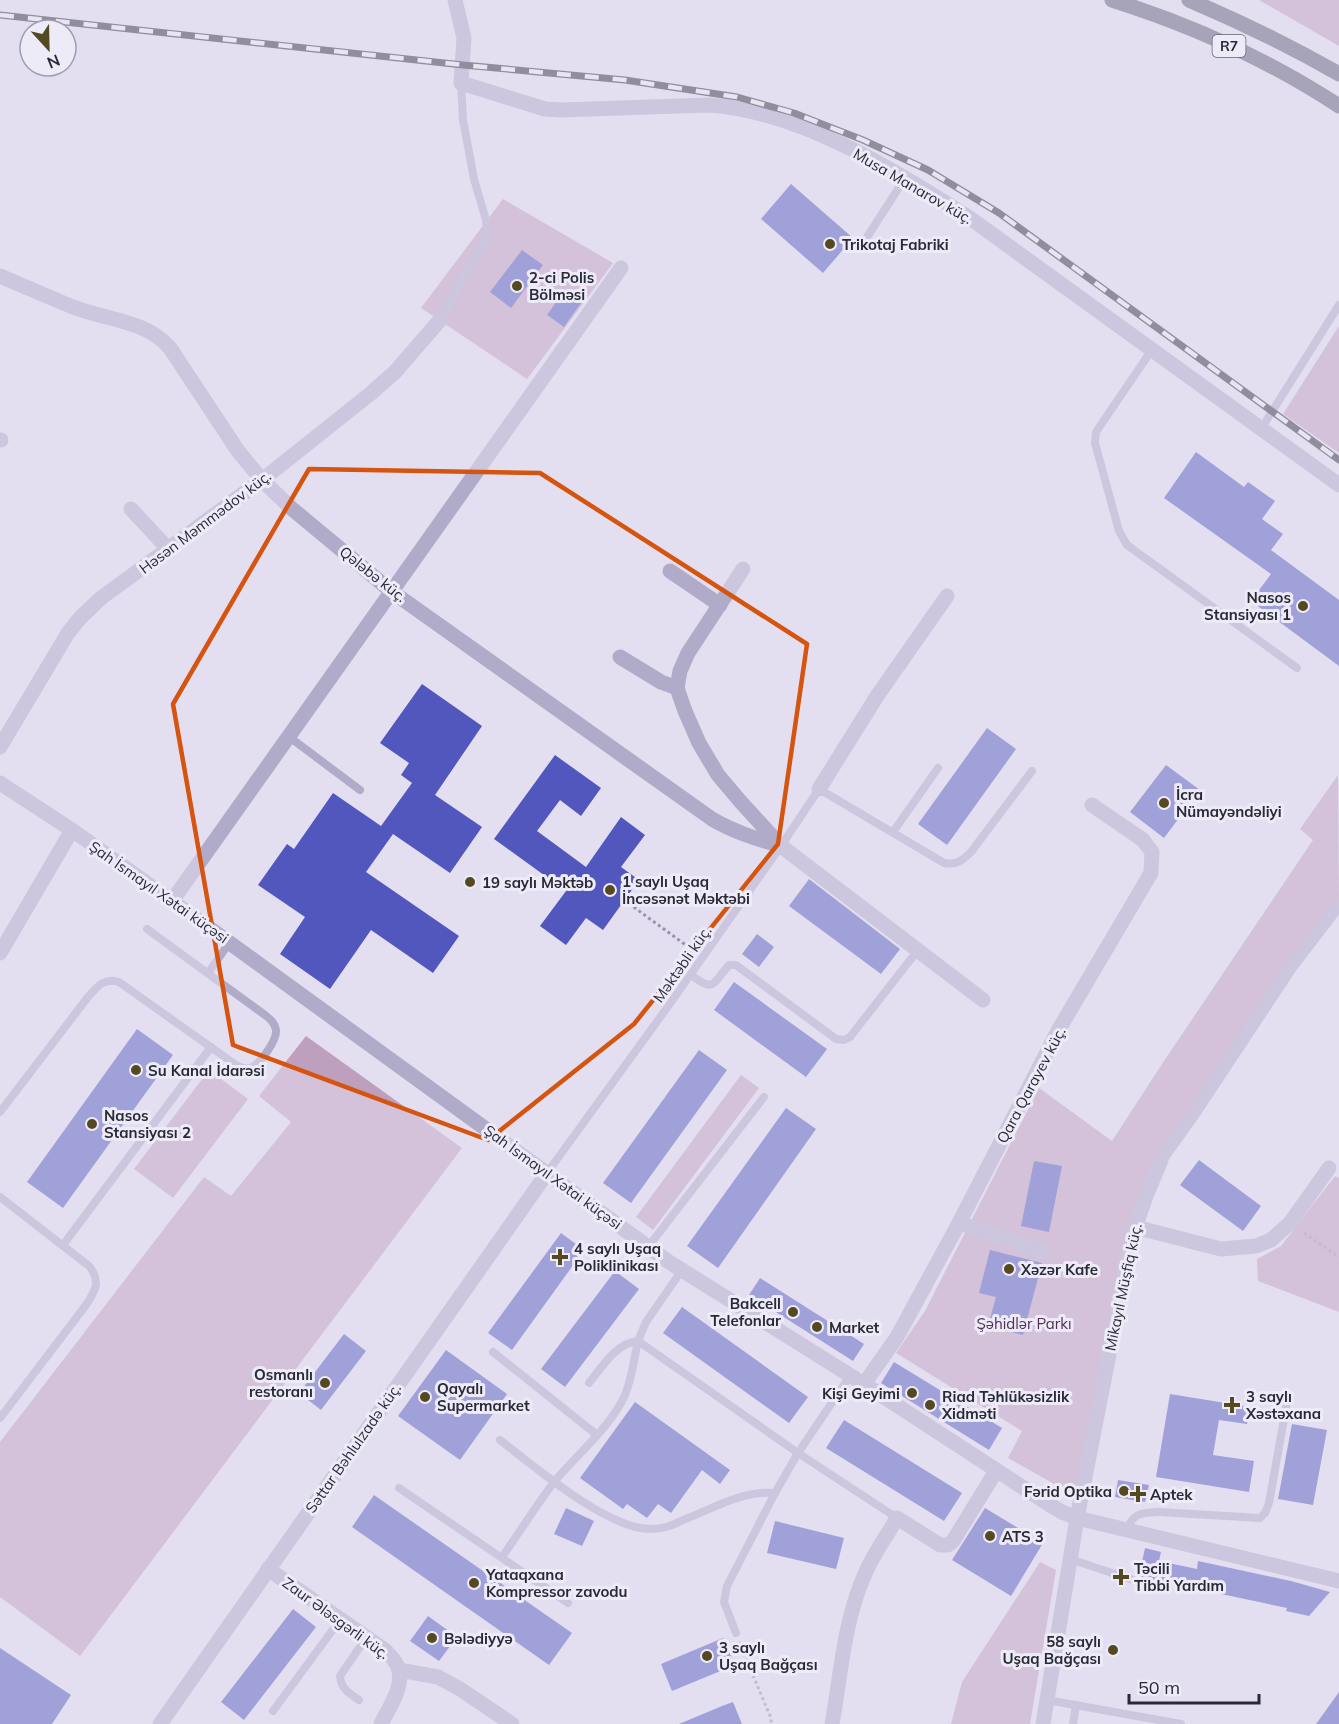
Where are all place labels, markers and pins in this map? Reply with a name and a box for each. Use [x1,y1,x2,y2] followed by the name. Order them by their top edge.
[842,235,949,254] place label: Trikotaj Fabriki
[823,237,837,251] marker: Trikotaj Fabriki
[529,268,594,304] place label: 2-ci Polis Bölməsi
[510,279,524,293] marker: 2-ci Polis Bölməsi
[1204,588,1291,624] place label: Nasos Stansiyası 1
[1296,599,1310,613] marker: Nasos Stansiyası 1
[1176,785,1282,821] place label: İcra Nümayəndəliyi
[1157,796,1171,810] marker: İcra Nümayəndəliyi
[622,872,750,908] place label: 1 saylı Uşaq İncəsənət Məktəbi
[482,873,593,892] place label: 19 saylı Məktəb
[463,875,477,889] marker: 19 saylı Məktəb
[603,883,617,897] marker: 1 saylı Uşaq İncəsənət Məktəbi
[148,1061,265,1080] place label: Su Kanal İdarəsi
[129,1063,143,1077] marker: Su Kanal İdarəsi
[104,1106,191,1142] place label: Nasos Stansiyası 2
[85,1117,99,1131] marker: Nasos Stansiyası 2
[574,1239,661,1275] place label: 4 saylı Uşaq Poliklinikası
[551,1248,569,1266] marker: 4 saylı Uşaq Poliklinikası
[1020,1260,1098,1279] place label: Xəzər Kafe
[1002,1262,1016,1276] marker: Xəzər Kafe
[710,1294,781,1330] place label: Bakcell Telefonlar
[786,1305,800,1319] marker: Bakcell Telefonlar
[829,1318,880,1337] place label: Market
[810,1320,824,1334] marker: Market
[249,1365,313,1401] place label: Osmanlı restoranı
[318,1376,332,1390] marker: Osmanlı restoranı
[437,1379,530,1415] place label: Qayalı Supermarket
[822,1384,900,1403] place label: Kişi Geyimi
[905,1386,919,1400] marker: Kişi Geyimi
[941,1387,1070,1423] place label: Riad Təhlükəsizlik Xidməti
[1245,1387,1321,1423] place label: 3 saylı Xəstəxana
[418,1390,432,1404] marker: Qayalı Supermarket
[1223,1396,1241,1414] marker: 3 saylı Xəstəxana
[923,1398,937,1412] marker: Riad Təhlükəsizlik Xidməti
[1024,1482,1112,1501] place label: Fərid Optika
[1117,1484,1131,1498] marker: Fərid Optika
[1150,1485,1193,1504] place label: Aptek
[1131,1487,1145,1501] marker: Aptek
[1002,1527,1044,1546] place label: ATS 3
[983,1529,997,1543] marker: ATS 3
[1134,1559,1224,1595] place label: Təcili Tibbi Yardım
[485,1565,628,1601] place label: Yataqxana Kompressor zavodu
[1112,1568,1130,1586] marker: Təcili Tibbi Yardım
[467,1576,481,1590] marker: Yataqxana Kompressor zavodu
[444,1629,513,1648] place label: Bələdiyyə
[425,1631,439,1645] marker: Bələdiyyə
[1002,1632,1101,1668] place label: 58 saylı Uşaq Bağçası
[719,1638,818,1674] place label: 3 saylı Uşaq Bağçası
[1106,1643,1120,1657] marker: 58 saylı Uşaq Bağçası
[700,1649,714,1663] marker: 3 saylı Uşaq Bağçası

